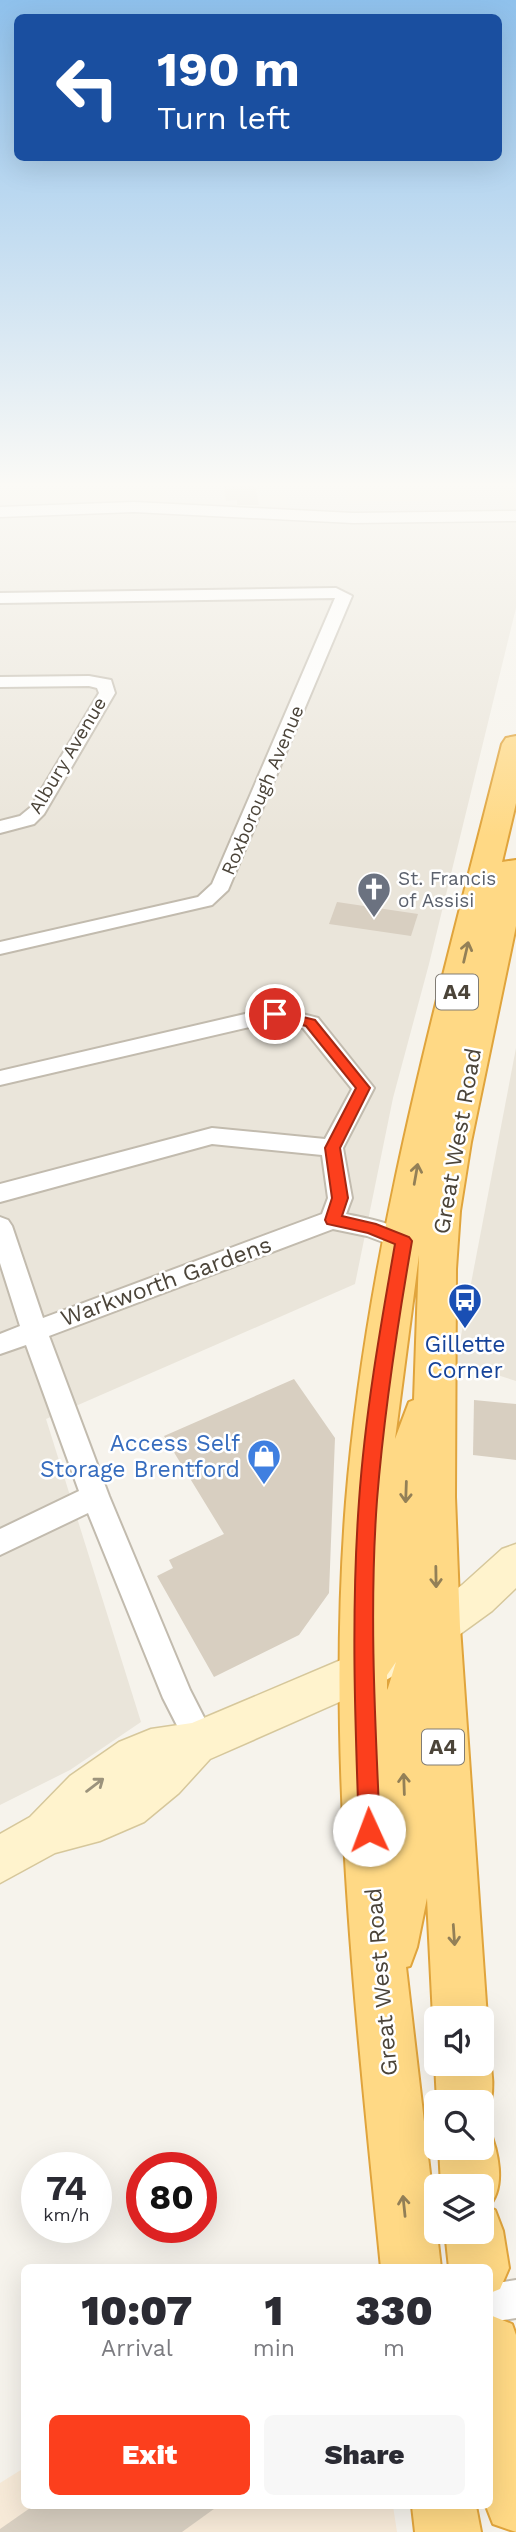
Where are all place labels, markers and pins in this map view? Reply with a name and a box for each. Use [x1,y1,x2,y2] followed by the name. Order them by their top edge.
[398,867,496,912] place label: St. Francis of Assisi
[355,870,393,919] church icon: St. Francis of Assisi
[245,984,305,1044] pin
[446,1281,484,1330] bus stop icon: Gillette Corner
[425,1331,505,1384] place label: Gillette Corner
[40,1430,240,1483] place label: Access Self Storage Brentford
[245,1437,283,1486] shop icon: Access Self Storage Brentford

